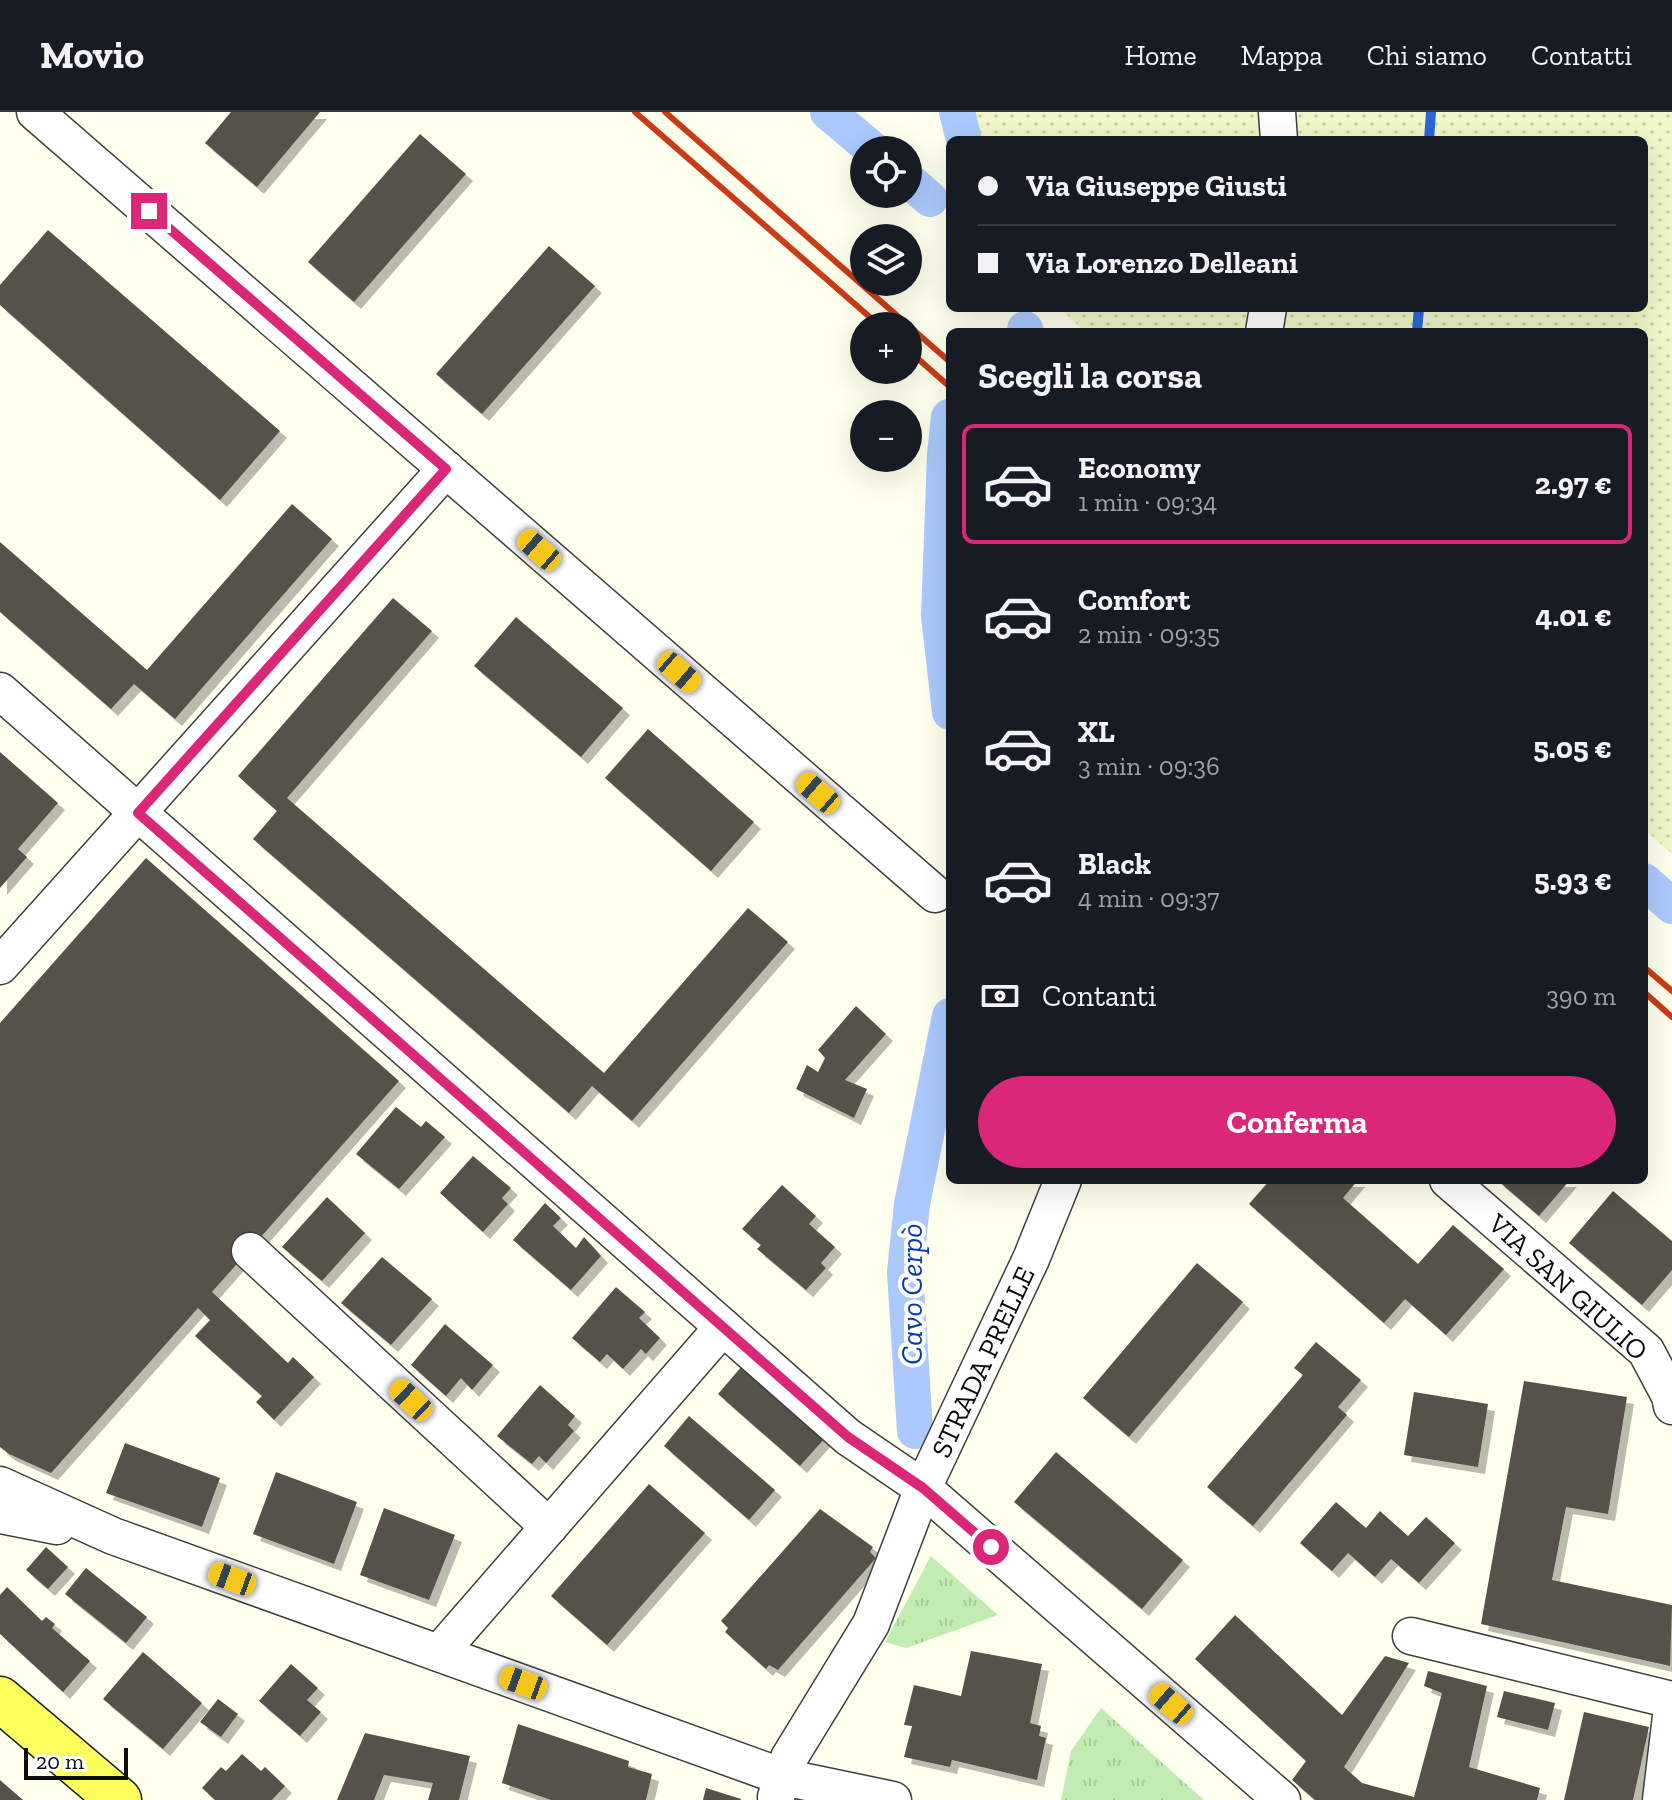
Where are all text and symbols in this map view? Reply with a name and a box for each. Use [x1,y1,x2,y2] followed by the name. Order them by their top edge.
[40,32,144,78] text: Movio
[1124,39,1197,72] text: Home
[1241,39,1323,72] text: Mappa
[1367,39,1487,72] text: Chi siamo
[1531,39,1632,72] text: Contatti
[850,136,922,472] map controls
[850,136,922,208] button: locate
[1026,168,1287,204] text: Via Giuseppe Giusti
[131,193,167,229] route end
[850,224,922,296] button: layers
[1026,245,1298,281] text: Via Lorenzo Delleani
[850,312,922,384] button: +
[978,354,1202,397] text: Scegli la corsa
[850,400,922,472] button: −
[982,448,1054,520] icon: car
[1078,450,1201,486] text: Economy
[1535,466,1612,502] text: 2.97 €
[1078,486,1217,518] text: 1 min · 09:34
[513,525,565,575] car
[982,580,1054,652] icon: car
[1078,582,1190,618] text: Comfort
[1535,598,1612,634] text: 4.01 €
[1078,618,1220,650] text: 2 min · 09:35
[653,647,705,697] car
[982,712,1054,784] icon: car
[1078,714,1115,750] text: XL
[1533,730,1612,766] text: 5.05 €
[1078,750,1220,782] text: 3 min · 09:36
[792,768,844,818] car
[982,844,1054,916] icon: car
[1078,846,1151,882] text: Black
[1534,862,1612,898] text: 5.93 €
[1078,882,1220,914] text: 4 min · 09:37
[978,974,1022,1018] icon: cash
[1042,978,1156,1014] text: Contanti
[1546,980,1616,1012] text: 390 m
[978,1076,1616,1168] button: Conferma
[1481,1206,1655,1367] street label: VIA SAN GIULIO
[894,1223,930,1365] water label: Cavo Cerpò
[924,1261,1042,1463] street label: STRADA PRELLE
[385,1375,437,1425] car
[973,1529,1009,1565] route start
[205,1560,259,1598] car
[496,1664,550,1702] car
[1145,1679,1197,1729] car
[24,1744,128,1780] scale bar
[36,1748,84,1775] text: 20 m

